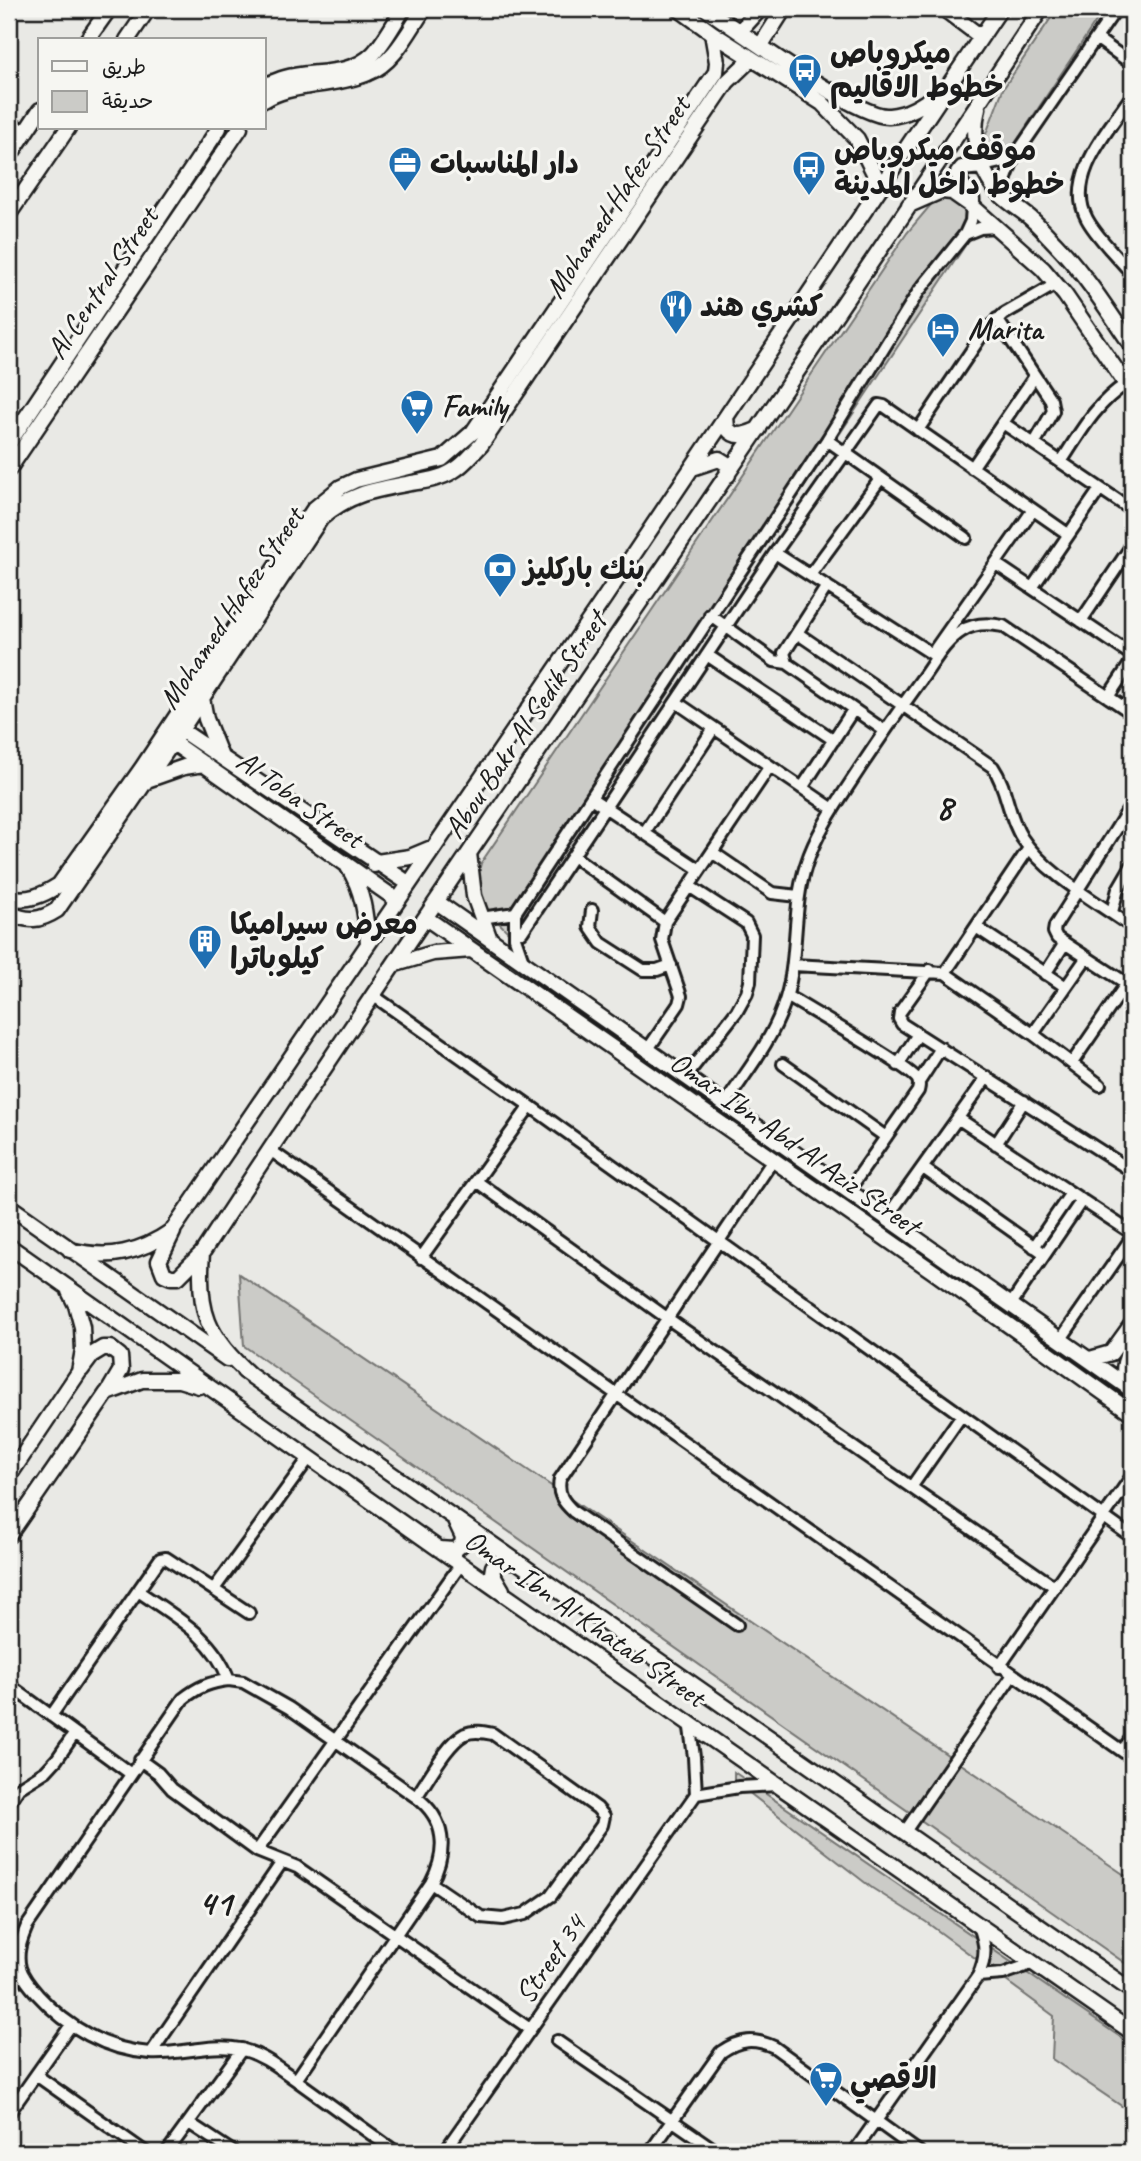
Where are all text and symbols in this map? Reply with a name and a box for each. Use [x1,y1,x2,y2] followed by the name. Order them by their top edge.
[830,34,1003,109] place label: ميكروباص خطوط الاقاليم
[38,38,266,130] legend
[786,51,824,100] bus stop icon: ميكروباص خطوط الاقاليم
[102,54,146,80] text: طريق
[535,86,700,305] street label: Mohamed Hafez Street
[102,88,153,114] text: حديقة
[834,131,1065,203] place label: موقف ميكروباص خطوط داخل المدينة
[386,144,424,193] office icon: دار المناسبات
[430,144,579,182] place label: دار المناسبات
[790,148,828,197] bus stop icon: موقف ميكروباص خطوط داخل المدينة
[37,197,168,366] street label: Al Central Street
[657,287,695,336] restaurant icon: كشري هند
[700,287,824,328] place label: كشري هند
[924,310,962,359] hotel icon: Marita
[968,310,1045,348] place label: Marita
[398,387,436,436] supermarket icon: Family
[442,387,510,425] place label: Family
[149,497,314,716] street label: Mohamed Hafez Street
[481,550,519,599] bank icon: بنك باركليز
[521,550,645,588] place label: بنك باركليز
[435,601,617,846] street label: Abou Bakr Al Sedik Street
[229,742,373,858] street label: Al Toba Street
[936,783,957,830] district label: 8
[230,905,418,977] place label: معرض سيراميكا كيلوباترا
[186,922,224,971] building icon: معرض سيراميكا كيلوباترا
[663,1043,930,1246] street label: Omar Ibn Abd Al Aziz Street
[457,1521,715,1717] street label: Omar Ibn Al Khatab Street
[198,1879,236,1926] district label: 41
[506,1905,596,2011] street label: Street 34
[807,2059,845,2108] supermarket icon: الاقصي
[850,2059,937,2104] place label: الاقصي

